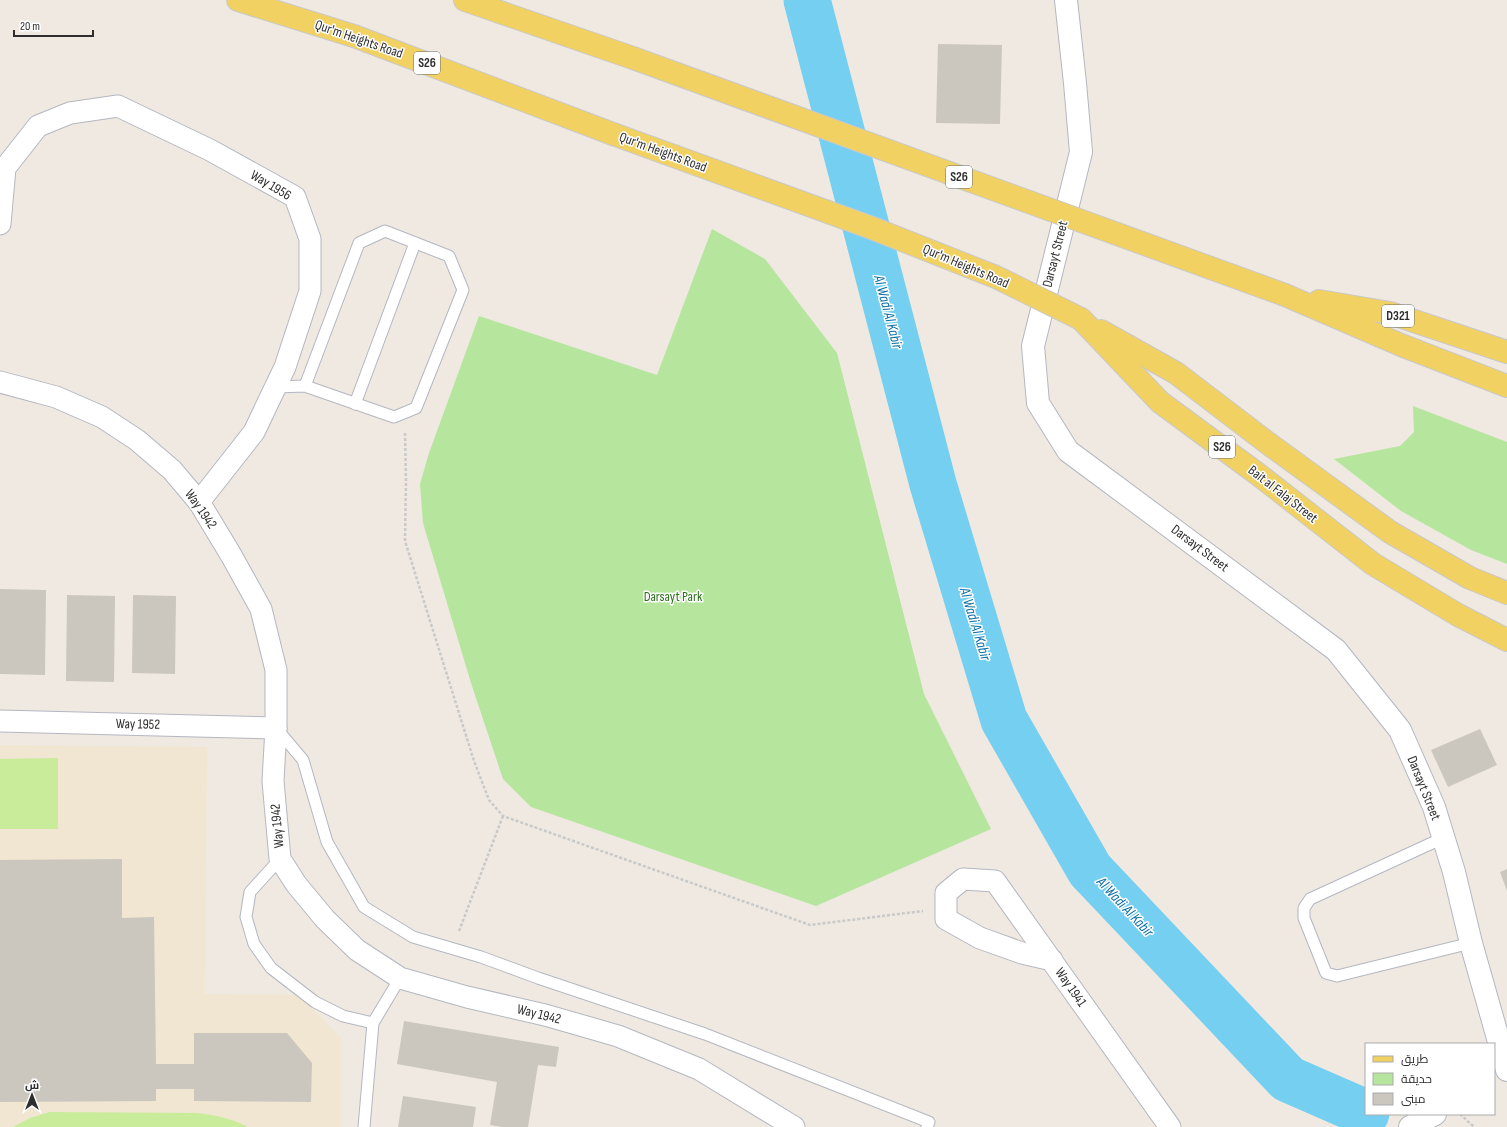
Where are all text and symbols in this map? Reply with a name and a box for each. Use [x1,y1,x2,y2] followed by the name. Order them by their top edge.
[14,12,93,38] scale bar
[313,16,405,62] street label: Qur'm Heights Road
[20,19,40,34] text: 20 m
[414,52,440,74] road number: S26
[617,128,709,176] street label: Qur'm Heights Road
[248,166,294,204] street label: Way 1956
[946,166,972,188] road number: S26
[1039,219,1071,289] street label: Darsayt Street
[920,240,1012,292] street label: Qur'm Heights Road
[869,272,907,352] water label: Al Wadi Al Kabir
[1382,305,1414,327] road number: D321
[1209,436,1235,458] road number: S26
[1245,462,1321,526] street label: Bait al Falaj Street
[181,486,221,532] street label: Way 1942
[1168,521,1232,575] street label: Darsayt Street
[955,584,995,664] water label: Al Wadi Al Kabir
[644,588,703,605] park label: Darsayt Park
[116,715,160,733] street label: Way 1952
[1403,753,1445,823] street label: Darsayt Street
[267,803,287,849] street label: Way 1942
[1092,872,1158,942] water label: Al Wadi Al Kabir
[1052,964,1091,1010] street label: Way 1941
[515,1000,563,1028] street label: Way 1942
[1365,1043,1495,1115] legend
[1401,1052,1429,1067] text: طريق
[1401,1072,1432,1087] text: حديقة
[12,1075,52,1115] north arrow
[25,1079,39,1092] text: ش
[1401,1092,1426,1107] text: مبنى

